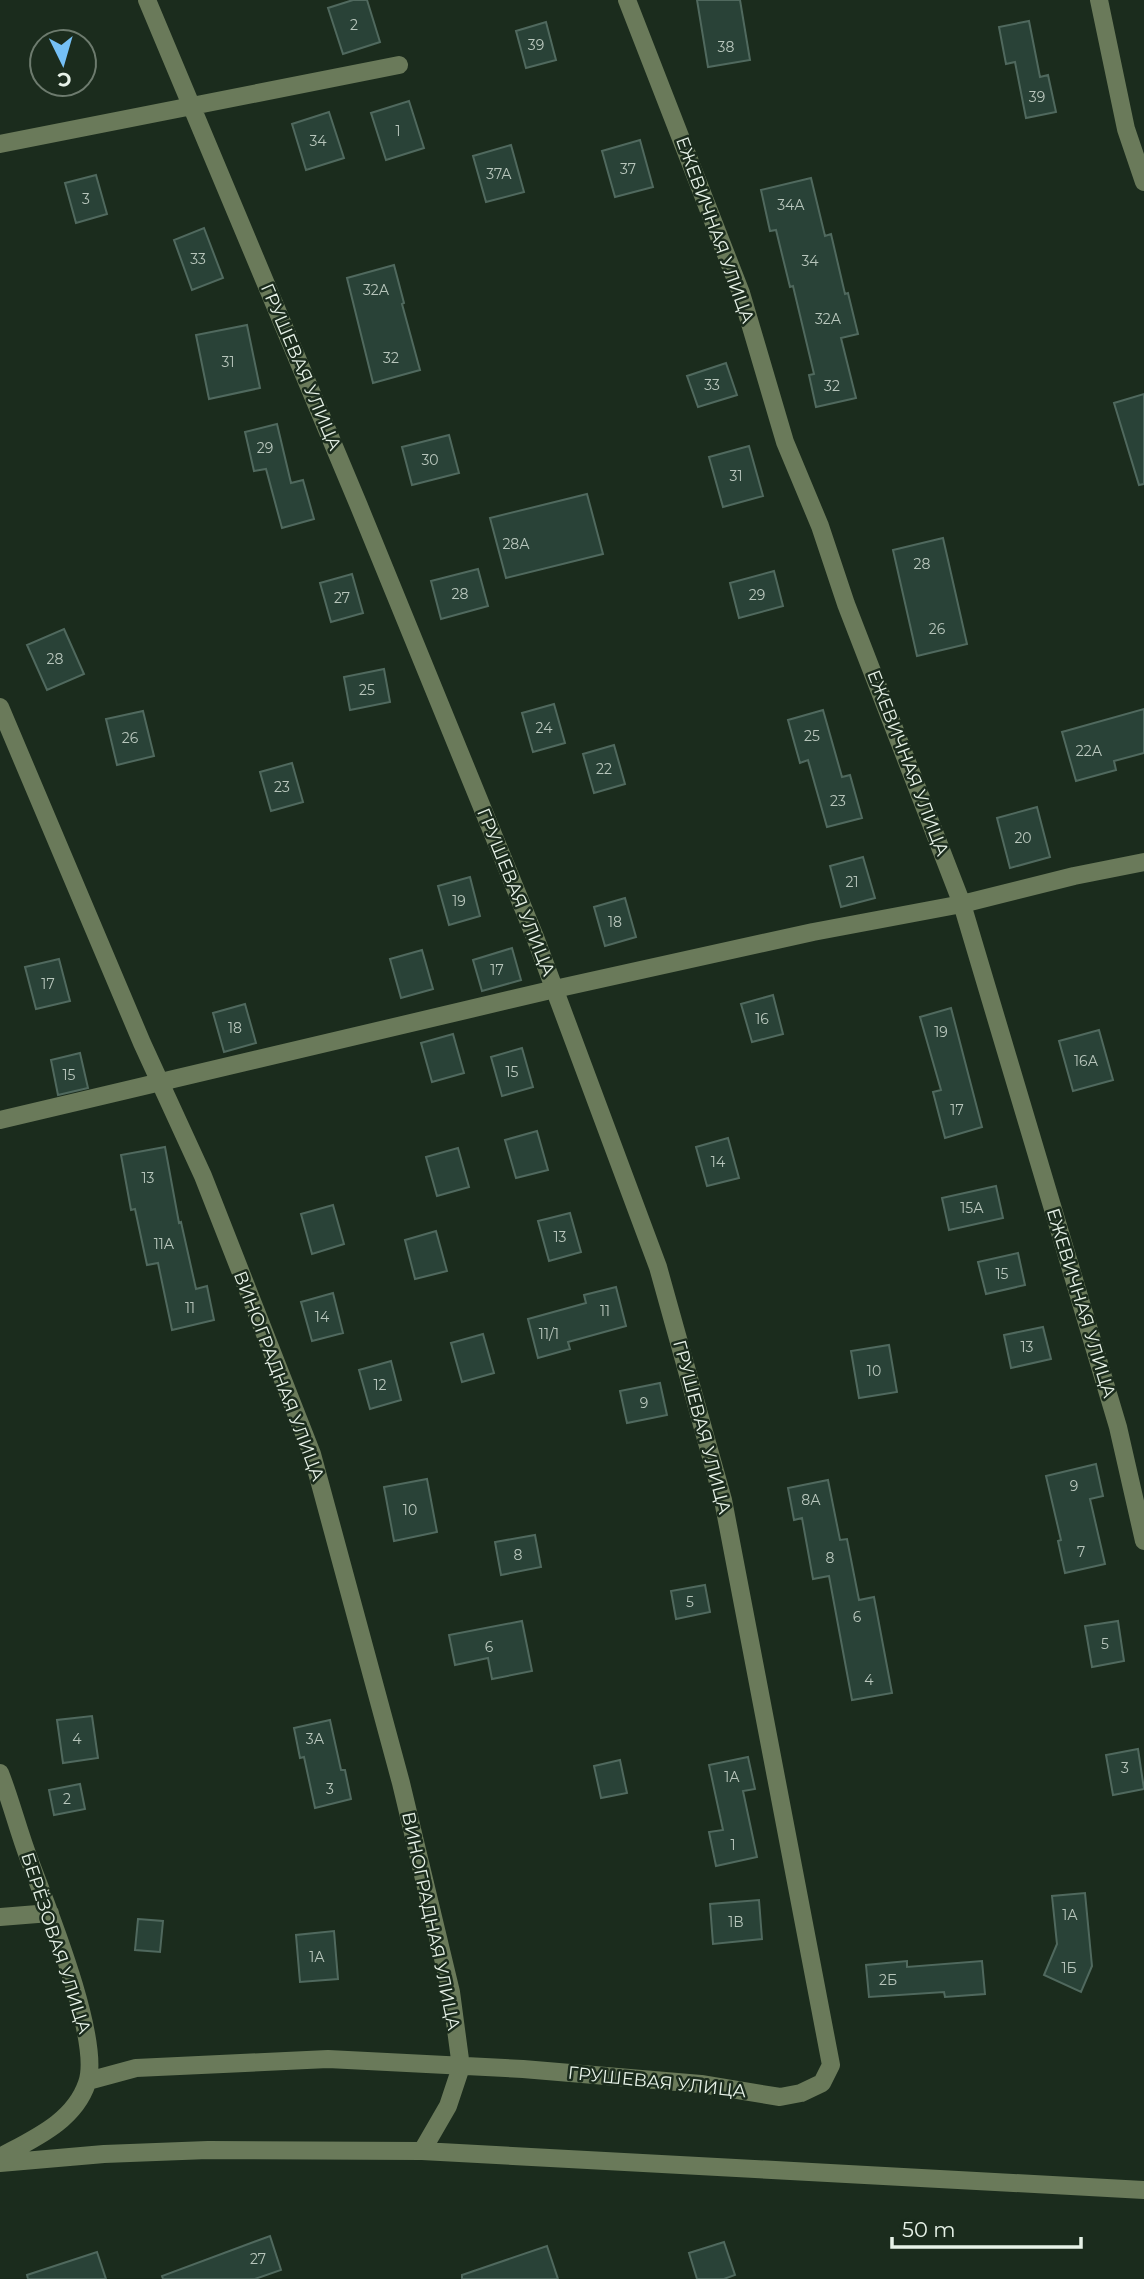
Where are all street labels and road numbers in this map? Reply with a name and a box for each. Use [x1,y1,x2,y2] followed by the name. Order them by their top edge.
[671,134,759,327] street label: ЕЖЕВИЧНАЯ УЛИЦА
[256,280,346,454] street label: ГРУШЕВАЯ УЛИЦА
[862,667,954,860] street label: ЕЖЕВИЧНАЯ УЛИЦА
[472,805,560,980] street label: ГРУШЕВАЯ УЛИЦА
[1042,1206,1121,1401] street label: ЕЖЕВИЧНАЯ УЛИЦА
[229,1268,329,1485] street label: ВИНОГРАДНАЯ УЛИЦА
[668,1338,736,1517] street label: ГРУШЕВАЯ УЛИЦА
[397,1810,465,2033] street label: ВИНОГРАДНАЯ УЛИЦА
[16,1849,96,2037] street label: БЕРЁЗОВАЯ УЛИЦА
[567,2062,748,2102] street label: ГРУШЕВАЯ УЛИЦА

